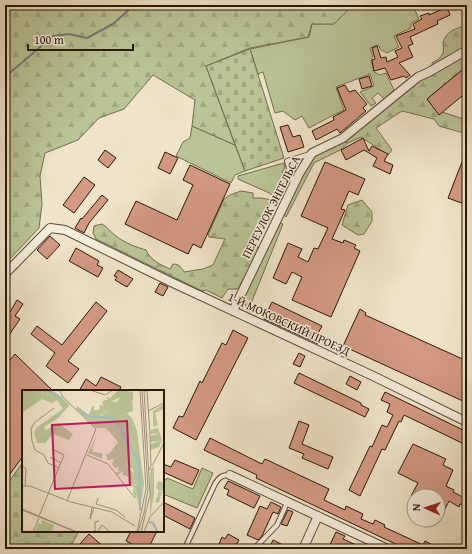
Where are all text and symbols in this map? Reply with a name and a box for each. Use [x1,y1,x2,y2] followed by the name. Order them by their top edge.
[28,26,133,52] scale bar
[34,31,64,48] text: 100 m
[237,152,304,261] street label: ПЕРЕУЛОК ЭНГЕЛЬСА
[225,288,353,359] street label: 1-Й МОКОВСКИЙ ПРОЕЗД
[22,390,164,532] inset map
[406,488,446,528] north arrow
[408,503,424,512] text: N

